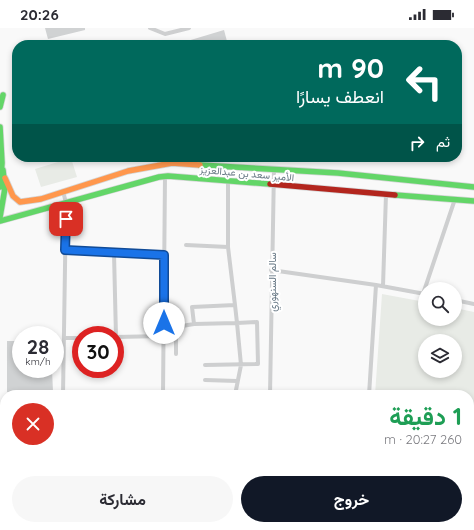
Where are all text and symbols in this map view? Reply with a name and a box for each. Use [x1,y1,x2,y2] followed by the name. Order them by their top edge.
[20,5,59,24] text: 20:26
[317,50,384,85] text: 90 m
[398,56,450,108] icon: left
[296,85,384,108] text: انعطف يسارًا
[406,132,428,154] icon: right
[436,132,450,151] text: ثم
[198,163,295,184] street label: الأمير سعد بن عبدالعزيز
[49,202,83,236] pin
[55,208,77,230] icon: arrive
[266,252,281,312] street label: سالم السنهوري
[418,282,462,378] map controls
[418,282,462,326] button: search
[143,302,185,344] position arrow
[72,326,124,378] speed limit sign: 30
[27,334,49,359] text: 28
[418,334,462,378] button: layers
[25,355,51,368] text: km/h
[389,401,462,431] text: 1 دقيقة
[12,403,54,445] button: close
[384,431,462,447] text: 260 m · 20:27
[12,476,233,522] button: مشاركة
[241,476,462,522] button: خروج

